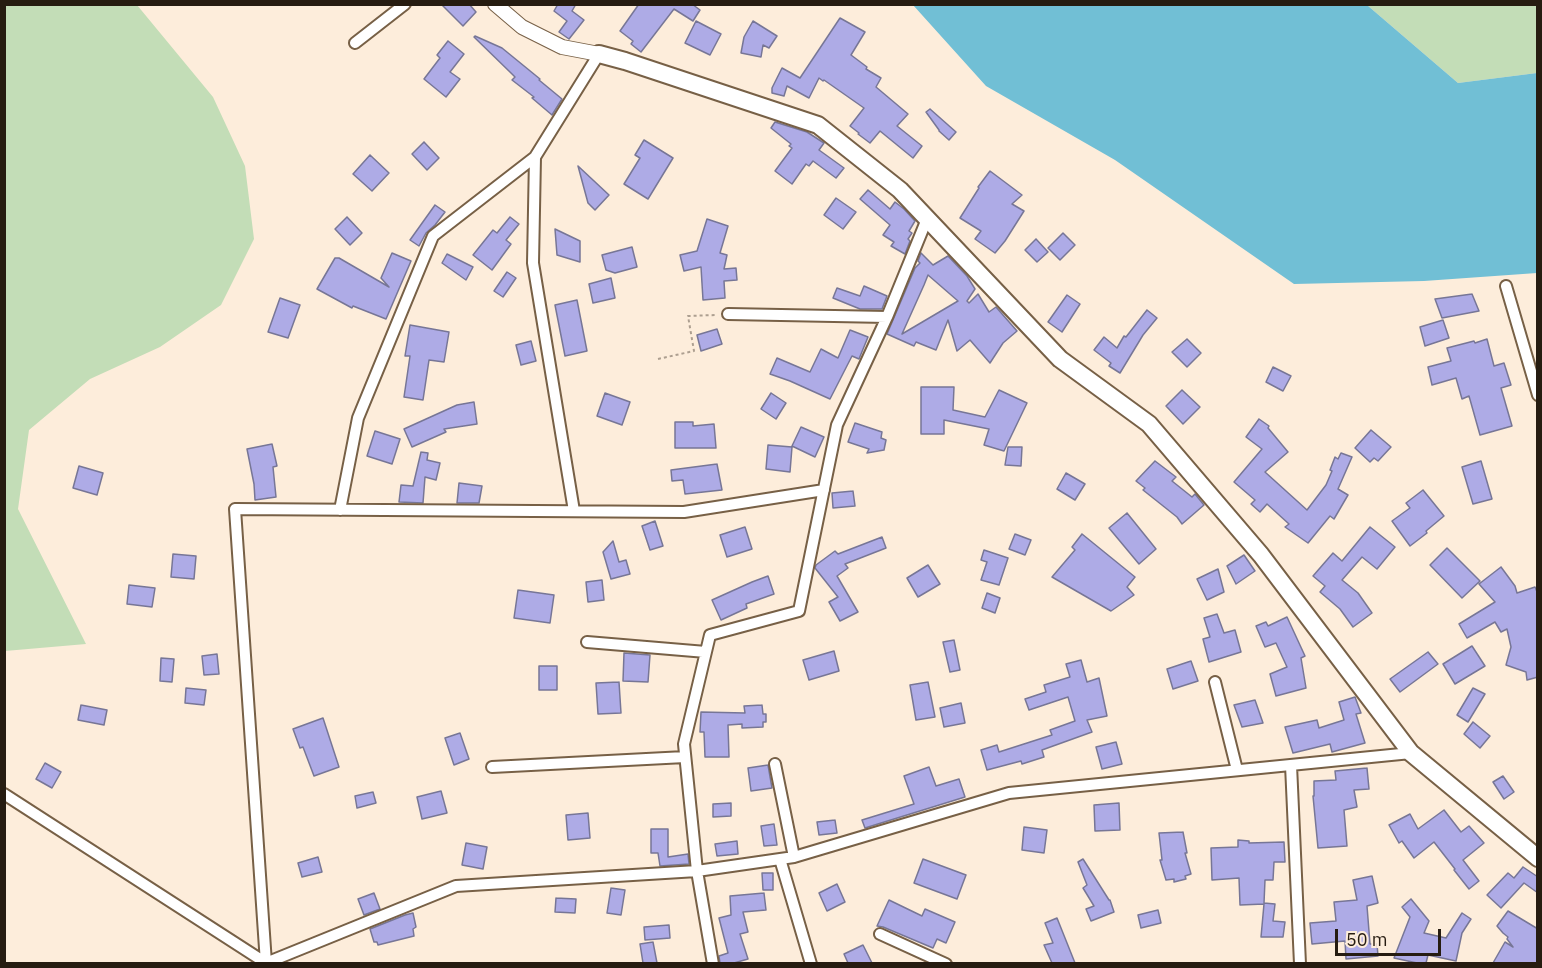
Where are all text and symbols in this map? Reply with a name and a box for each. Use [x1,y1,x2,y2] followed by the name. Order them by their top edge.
[1338,917,1444,955] scale bar
[1346,928,1388,951] text: 50 m

